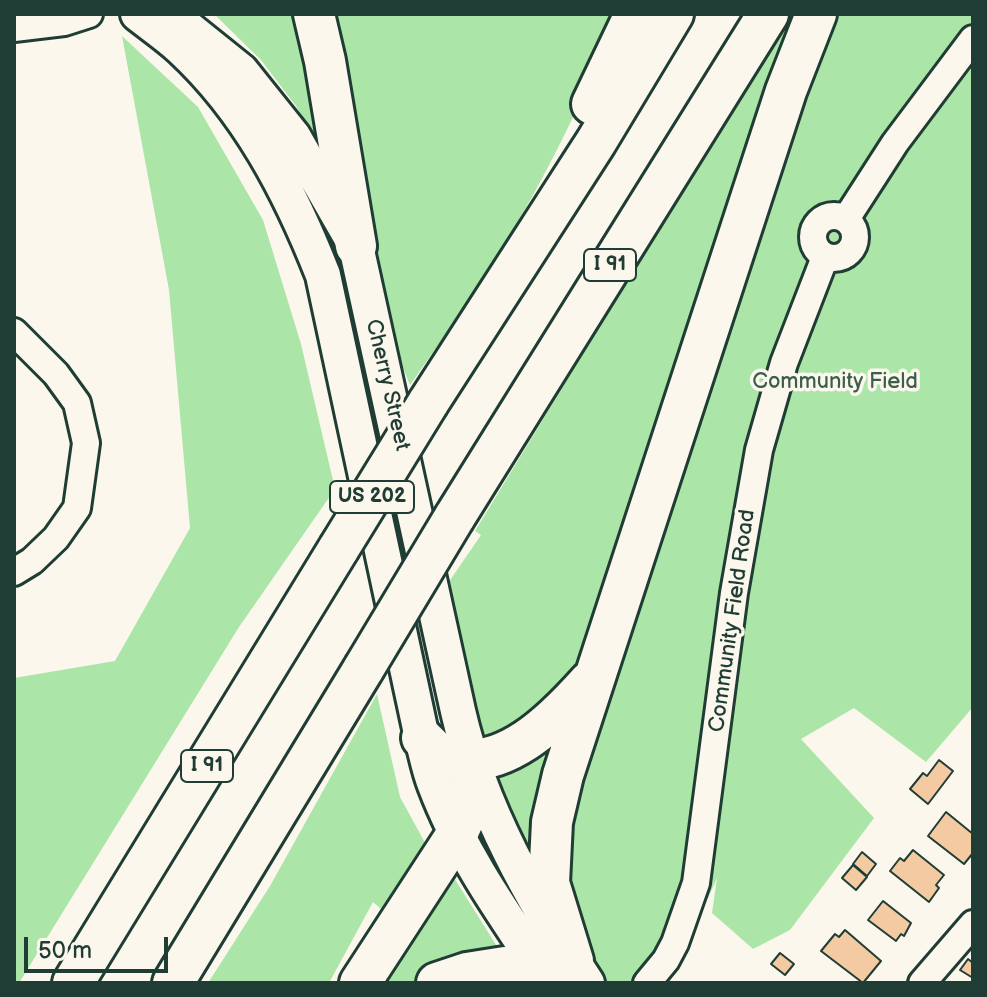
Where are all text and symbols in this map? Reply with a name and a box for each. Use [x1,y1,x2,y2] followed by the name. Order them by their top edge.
[584,249,636,281] road number: I 91
[359,317,415,453] street label: Cherry Street
[752,369,918,395] park label: Community Field
[330,481,414,513] road number: US 202
[704,508,762,734] street label: Community Field Road
[181,750,233,782] road number: I 91
[28,921,172,971] scale bar
[38,936,92,965] text: 50 m

